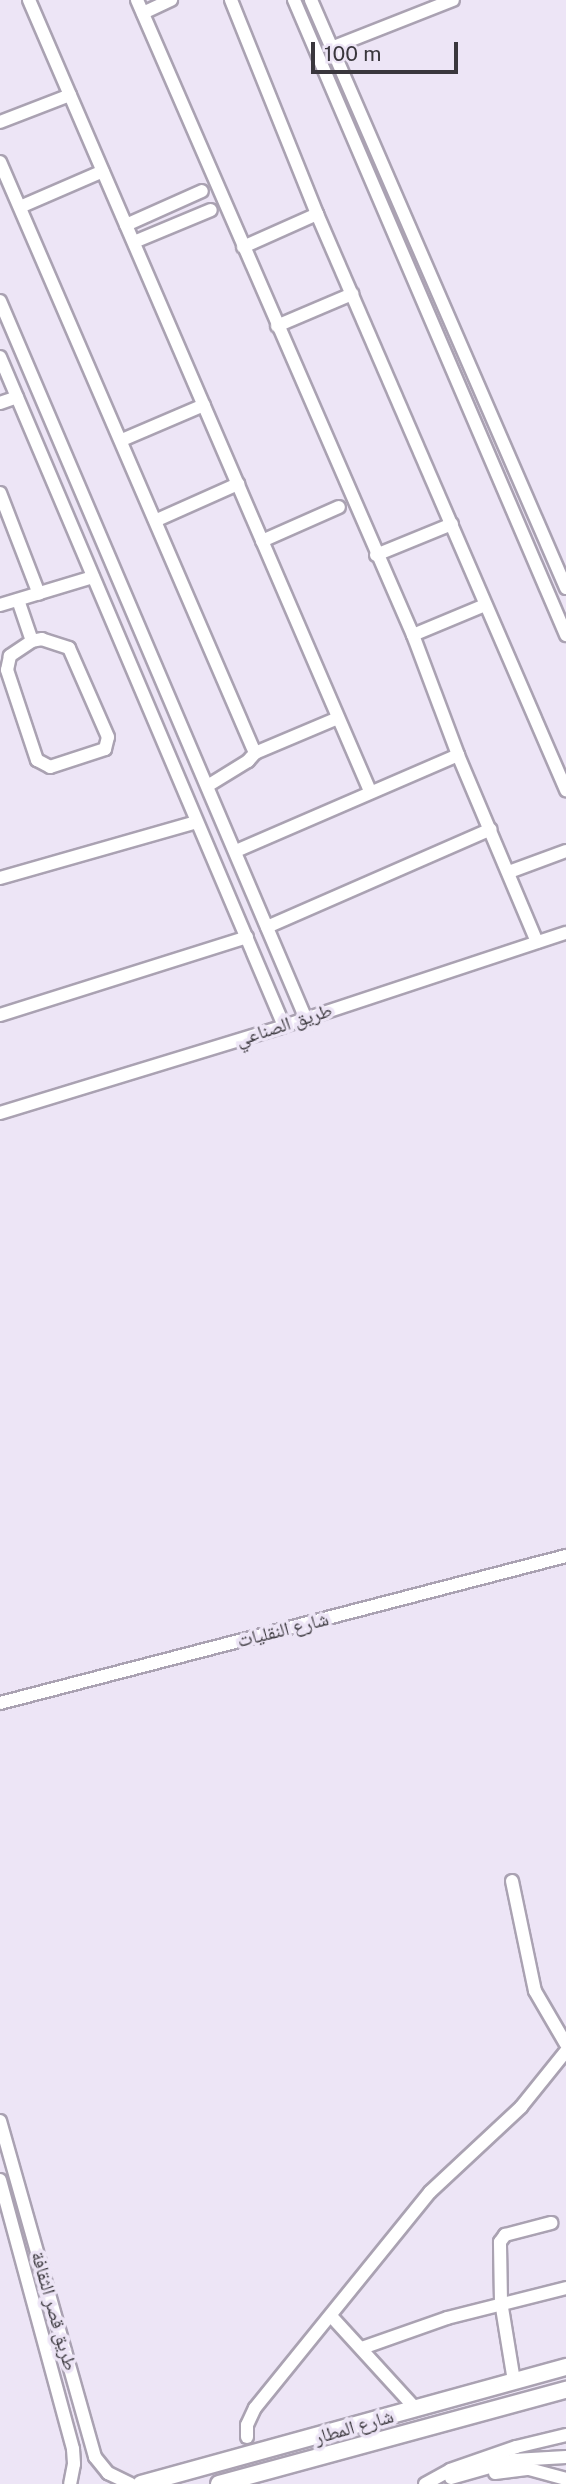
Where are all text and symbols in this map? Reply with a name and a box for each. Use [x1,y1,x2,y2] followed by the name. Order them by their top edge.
[314,28,461,72] scale bar
[324,41,381,66] text: 100 m
[233,999,335,1051] street label: طريق الصناعي
[235,1608,331,1652] street label: شارع النقليات
[26,2249,82,2373] street label: طريق قصر الثقافة
[312,2405,396,2449] street label: شارع المطار

